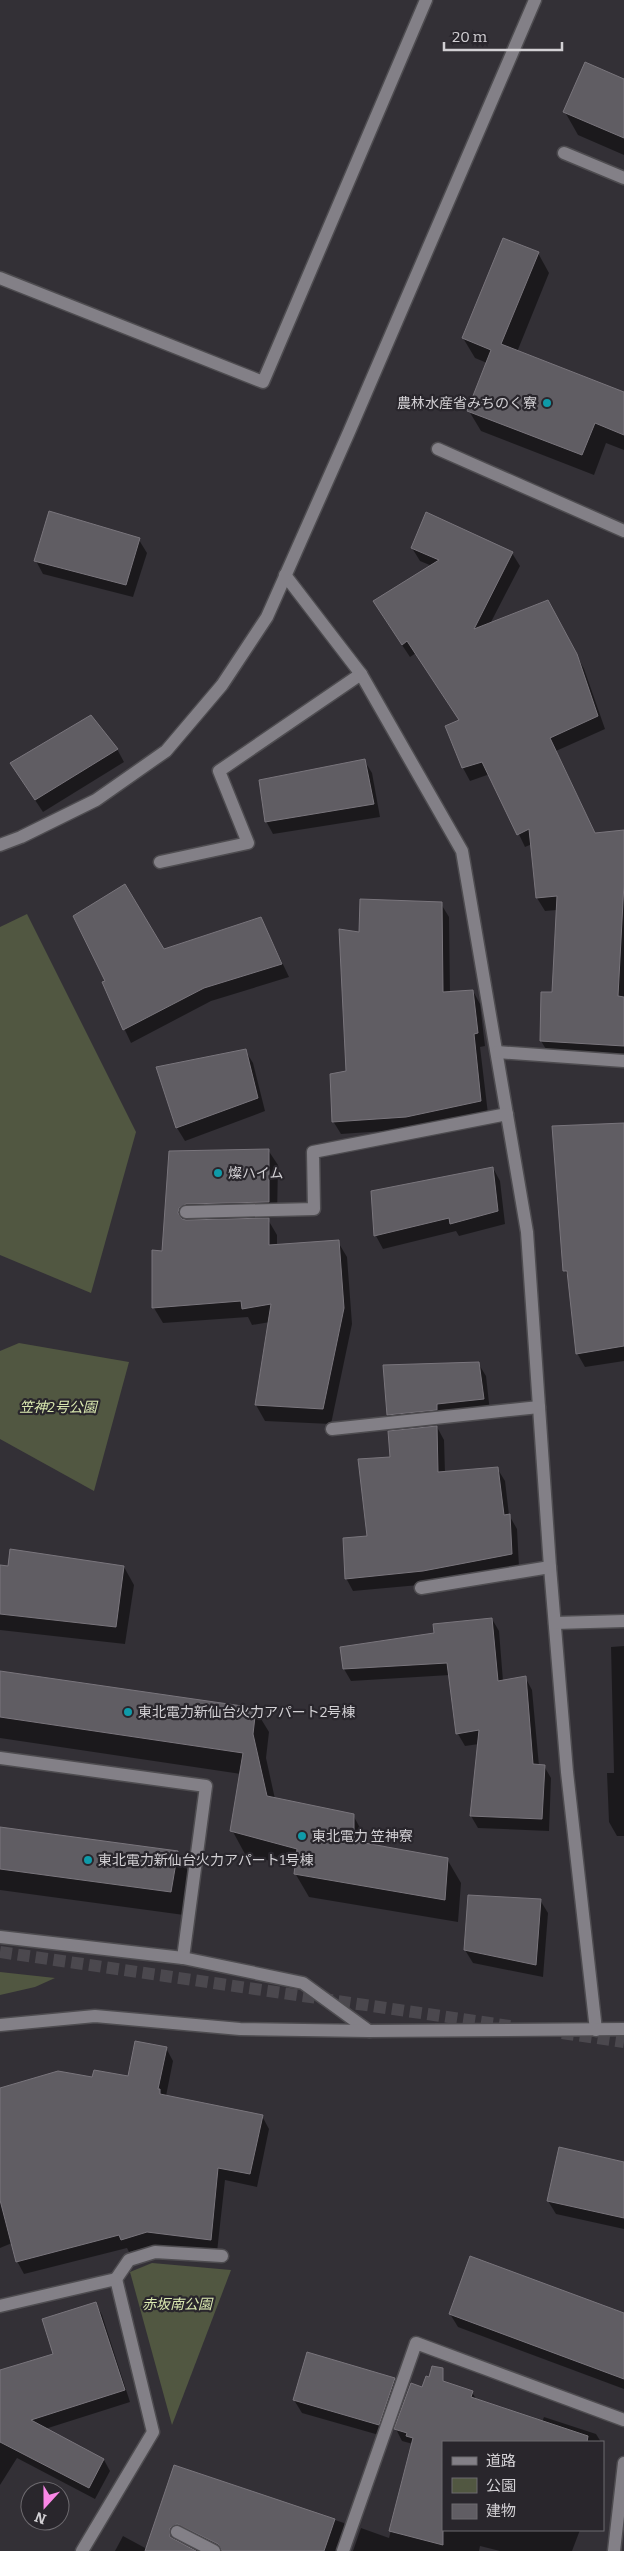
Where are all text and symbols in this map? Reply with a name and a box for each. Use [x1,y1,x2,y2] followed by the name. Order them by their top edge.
[444,20,562,52] scale bar
[452,28,488,46] text: 20 m
[397,395,537,412] place label: 農林水産省みちのく寮
[541,397,553,409] marker: 農林水産省みちのく寮
[228,1165,283,1182] place label: 燦ハイム
[212,1167,224,1179] marker: 燦ハイム
[19,1399,99,1416] park label: 笠神2号公園
[138,1704,355,1721] place label: 東北電力新仙台火力アパート2号棟
[122,1706,134,1718] marker: 東北電力新仙台火力アパート2号棟
[312,1828,413,1845] place label: 東北電力 笠神寮
[296,1830,308,1842] marker: 東北電力 笠神寮
[98,1852,313,1869] place label: 東北電力新仙台火力アパート1号棟
[82,1854,94,1866] marker: 東北電力新仙台火力アパート1号棟
[142,2296,214,2313] park label: 赤坂南公園
[442,2441,604,2531] legend
[486,2452,516,2470] text: 道路
[486,2477,516,2495] text: 公園
[20,2481,70,2531] north arrow
[486,2502,516,2520] text: 建物
[32,2508,49,2528] text: N

